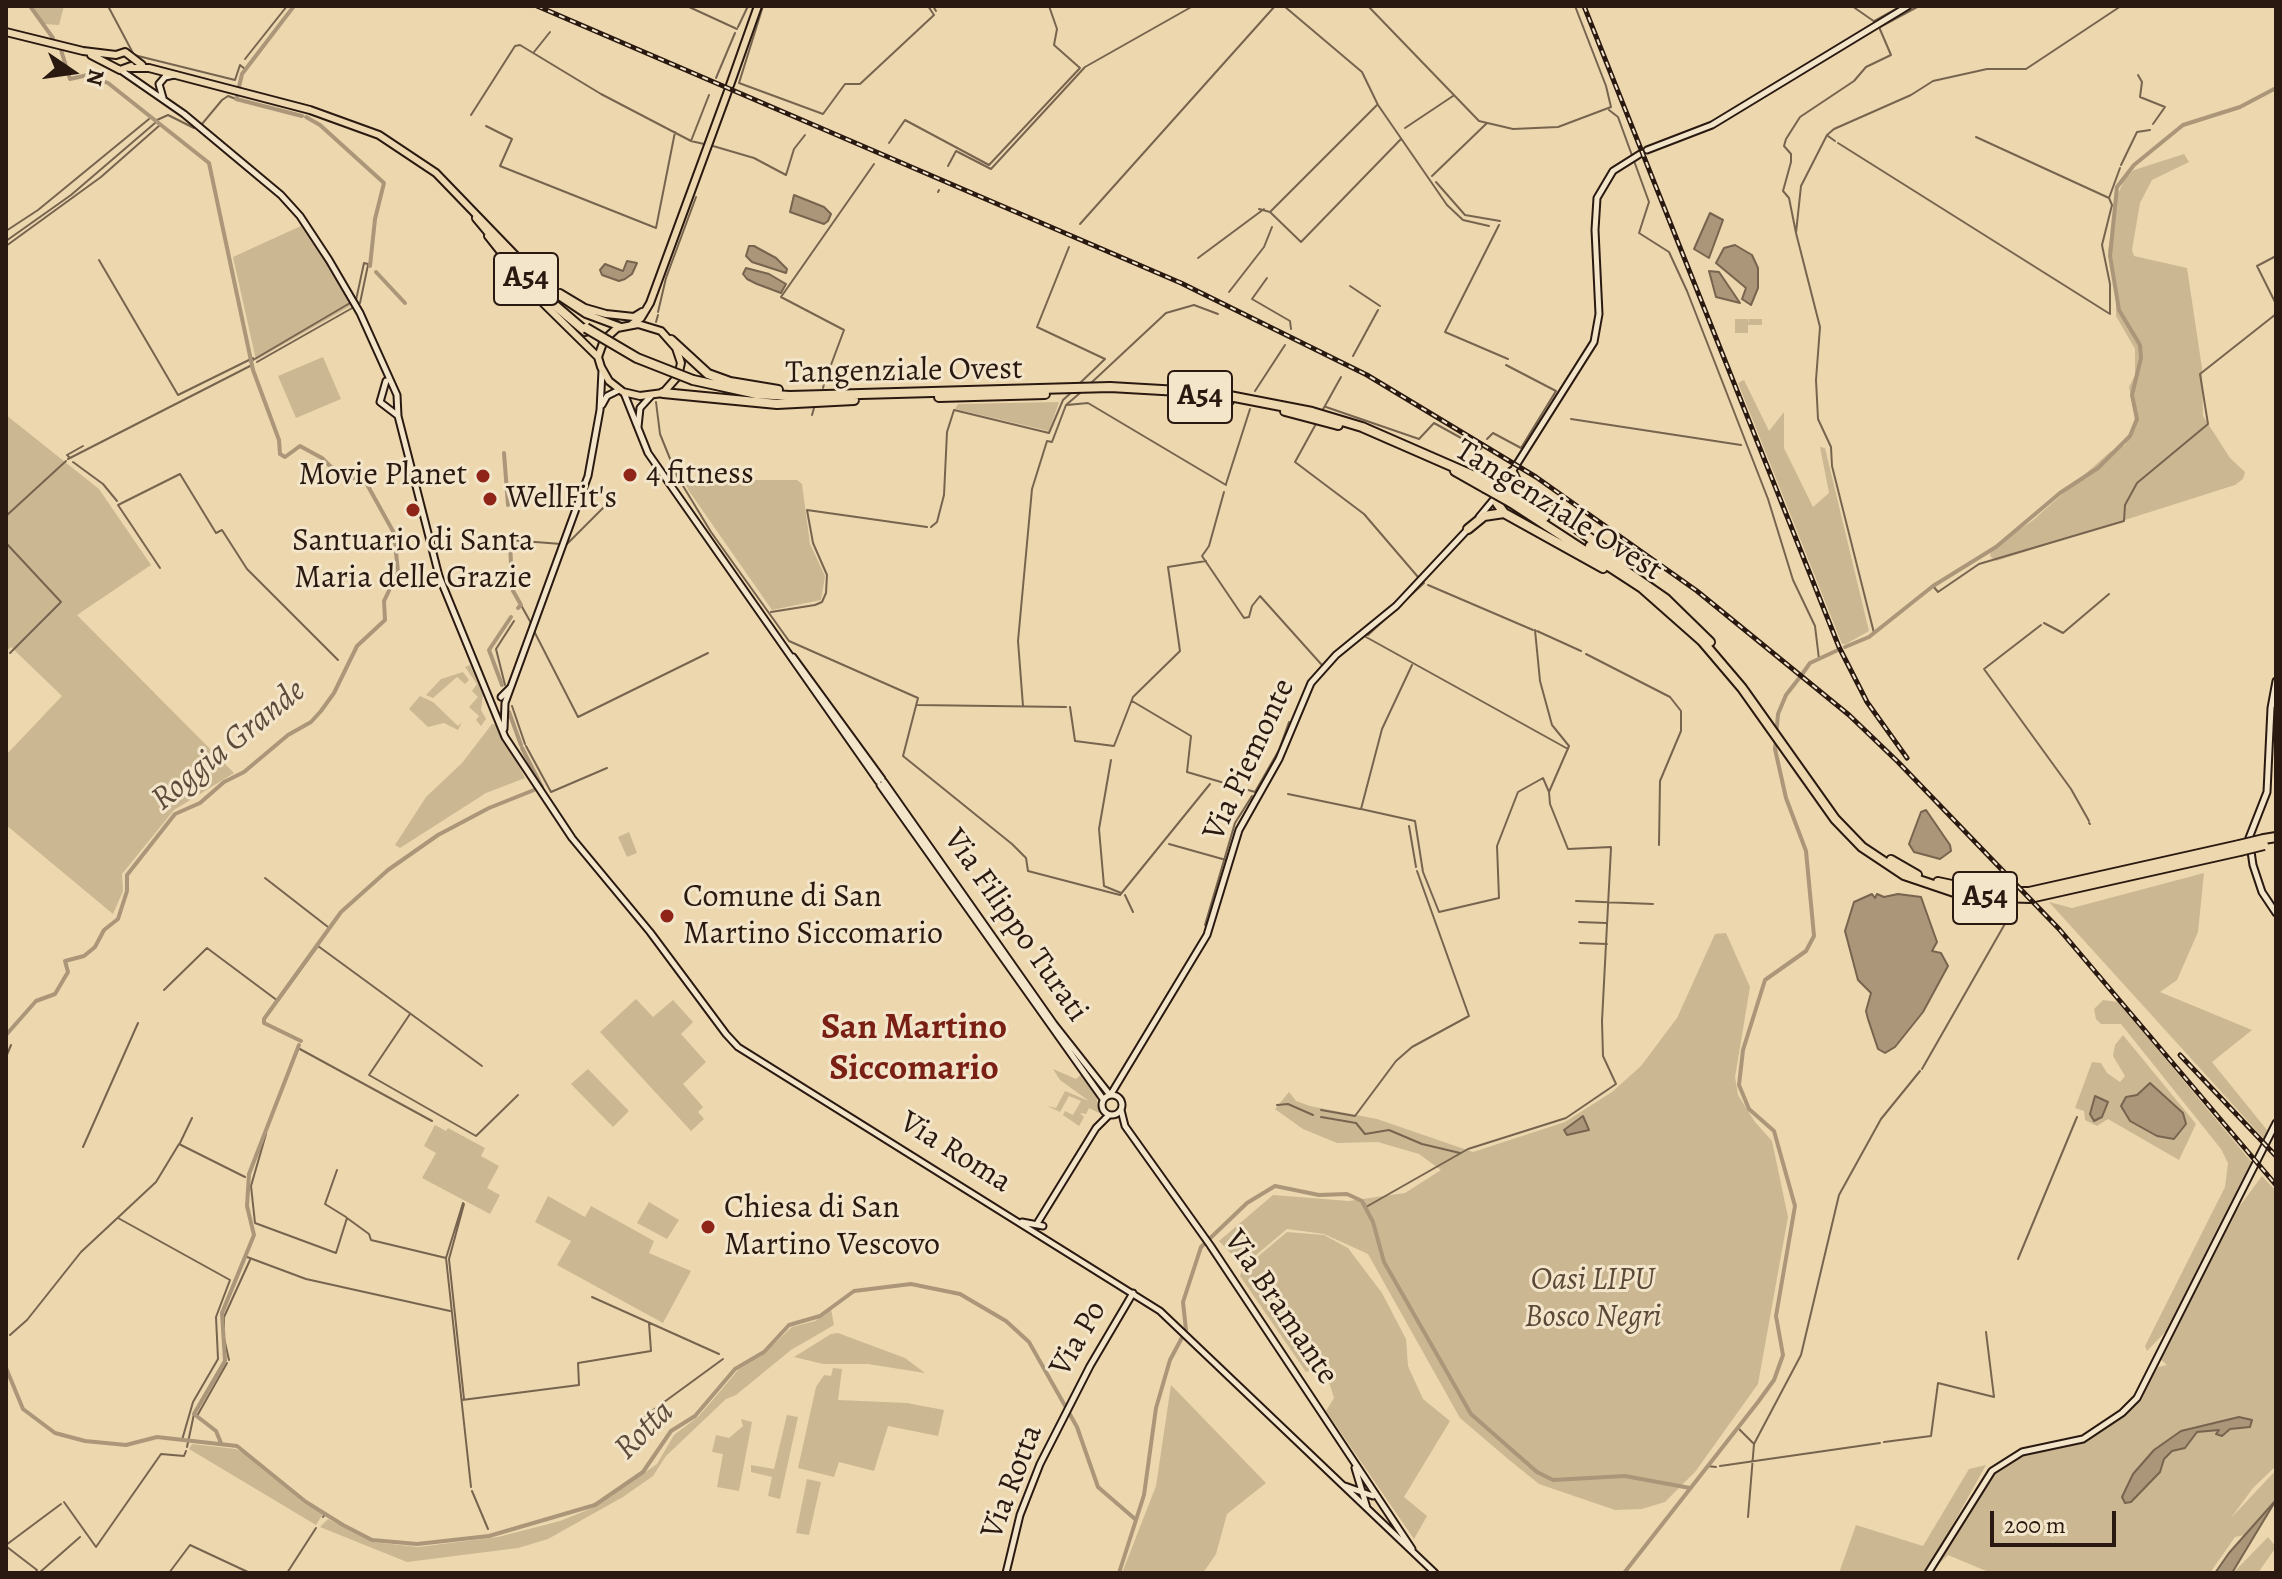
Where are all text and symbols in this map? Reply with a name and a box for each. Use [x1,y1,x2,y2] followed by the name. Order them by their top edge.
[32,32,112,112] north arrow
[79,66,112,89] text: N
[494,253,558,305] road number: A54
[785,351,1023,393] street label: Tangenziale Ovest
[1168,371,1232,423] road number: A54
[1447,432,1669,590] street label: Tangenziale Ovest
[646,456,754,494] place label: 4 fitness
[298,457,467,495] place label: Movie Planet
[621,466,639,484] marker: 4 fitness
[474,467,492,485] marker: Movie Planet
[506,480,617,518] place label: WellFit's
[481,490,499,508] marker: WellFit's
[404,501,422,519] marker: Santuario di Santa Maria delle Grazie
[292,523,534,598] place label: Santuario di Santa Maria delle Grazie
[144,672,314,820] water label: Roggia Grande
[1196,673,1304,847] street label: Via Piemonte
[934,822,1096,1030] street label: Via Filippo Turati
[1953,872,2017,924] road number: A54
[683,879,943,954] place label: Comune di San Martino Siccomario
[658,907,676,925] marker: Comune di San Martino Siccomario
[821,1007,1007,1092] district label: San Martino Siccomario
[892,1104,1018,1202] street label: Via Roma
[724,1190,940,1265] place label: Chiesa di San Martino Vescovo
[699,1218,717,1236] marker: Chiesa di San Martino Vescovo
[1214,1223,1346,1393] street label: Via Bramante
[1524,1262,1662,1337] park label: Oasi LIPU Bosco Negri
[1042,1294,1116,1384] street label: Via Po
[607,1393,683,1469] water label: Rotta
[974,1420,1052,1544] street label: Via Rotta
[1994,1495,2120,1545] scale bar
[2004,1509,2066,1541] text: 200 m

